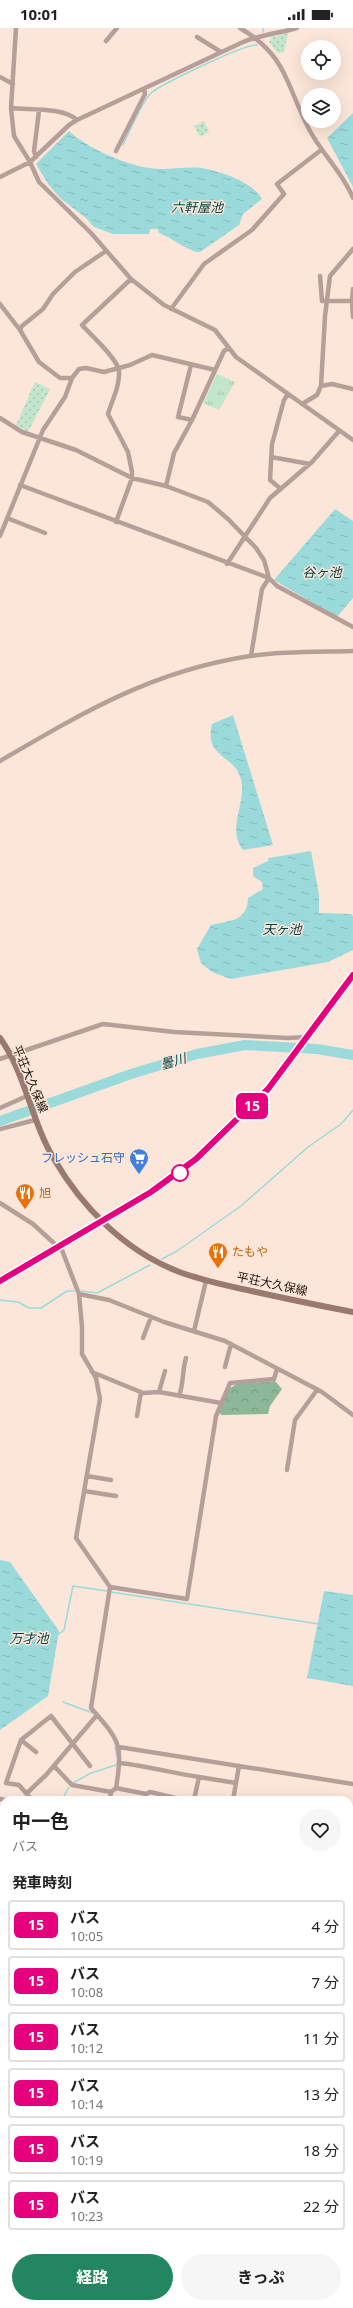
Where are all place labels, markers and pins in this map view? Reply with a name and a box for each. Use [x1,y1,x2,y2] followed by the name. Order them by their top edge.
[128,1147,150,1175] supermarket icon: フレッシュ石守
[41,1149,125,1166] place label: フレッシュ石守
[171,1164,189,1182] unlabelled marker
[14,1182,36,1210] restaurant icon: 旭
[39,1184,51,1201] place label: 旭
[207,1241,229,1269] restaurant icon: たもや
[232,1243,268,1260] place label: たもや

